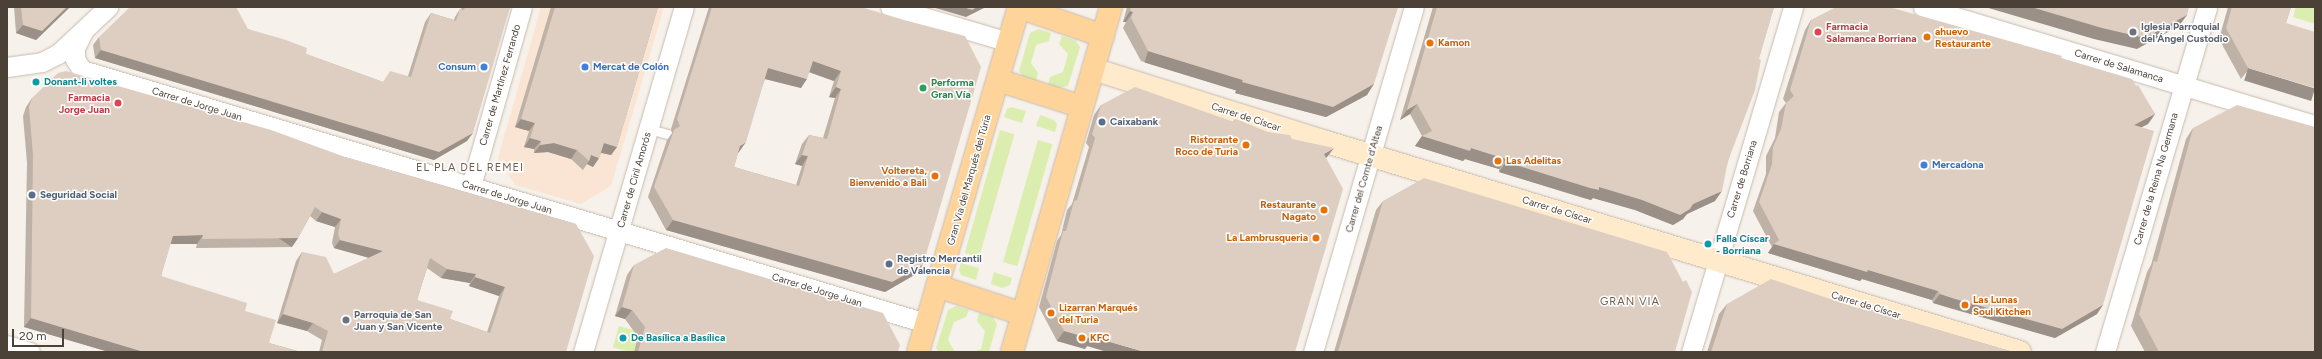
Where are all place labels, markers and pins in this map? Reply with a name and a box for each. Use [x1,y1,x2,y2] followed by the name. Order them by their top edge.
[1826,20,1917,44] place label: Farmacia Salamanca Borriana
[2141,20,2228,44] place label: Iglesia Parroquial del Ángel Custodio
[1935,25,1991,48] place label: ahuevo Restaurante
[1813,27,1823,37] marker: Farmacia Salamanca Borriana
[2128,27,2138,37] marker: Iglesia Parroquial del Ángel Custodio
[1922,32,1932,42] marker: ahuevo Restaurante
[1438,37,1470,49] place label: Kamon
[1425,38,1435,48] marker: Kamon
[438,61,476,73] place label: Consum
[593,61,669,73] place label: Mercat de Colón
[479,62,489,72] marker: Consum
[580,62,590,72] marker: Mercat de Colón
[44,76,117,88] place label: Donant-li voltes
[931,76,974,100] place label: Performa Gran Vía
[31,77,41,87] marker: Donant-li voltes
[918,83,928,93] marker: Performa Gran Vía
[59,91,110,114] place label: Farmacia Jorge Juan
[113,98,123,108] marker: Farmacia Jorge Juan
[1110,116,1158,128] place label: Caixabank
[1097,117,1107,127] marker: Caixabank
[1175,133,1238,156] place label: Ristorante Roco de Turia
[1241,140,1251,150] marker: Ristorante Roco de Turia
[1506,155,1561,167] place label: Las Adelitas
[1493,156,1503,166] marker: Las Adelitas
[1932,159,1983,171] place label: Mercadona
[1919,160,1929,170] marker: Mercadona
[850,164,927,188] place label: Voltereta, Bienvenido a Bali
[930,171,940,181] marker: Voltereta, Bienvenido a Bali
[40,189,117,201] place label: Seguridad Social
[27,190,37,200] marker: Seguridad Social
[1260,198,1316,222] place label: Restaurante Nagato
[1319,205,1329,215] marker: Restaurante Nagato
[1227,232,1308,244] place label: La Lambrusqueria
[1716,232,1769,256] place label: Falla Císcar - Borriana
[1311,233,1321,243] marker: La Lambrusqueria
[1703,239,1713,249] marker: Falla Císcar - Borriana
[897,252,982,276] place label: Registro Mercantil de Valencia
[884,259,894,269] marker: Registro Mercantil de Valencia
[1973,293,2031,316] place label: Las Lunas Soul Kitchen
[1960,300,1970,310] marker: Las Lunas Soul Kitchen
[1059,301,1138,324] place label: Lizarran Marqués del Turia
[354,308,442,332] place label: Parroquia de San Juan y San Vicente
[1046,308,1056,318] marker: Lizarran Marqués del Turia
[341,315,351,325] marker: Parroquia de San Juan y San Vicente
[631,332,725,344] place label: De Basílica a Basílica
[1090,332,1109,344] place label: KFC
[618,333,628,343] marker: De Basílica a Basílica
[1077,333,1087,343] marker: KFC

